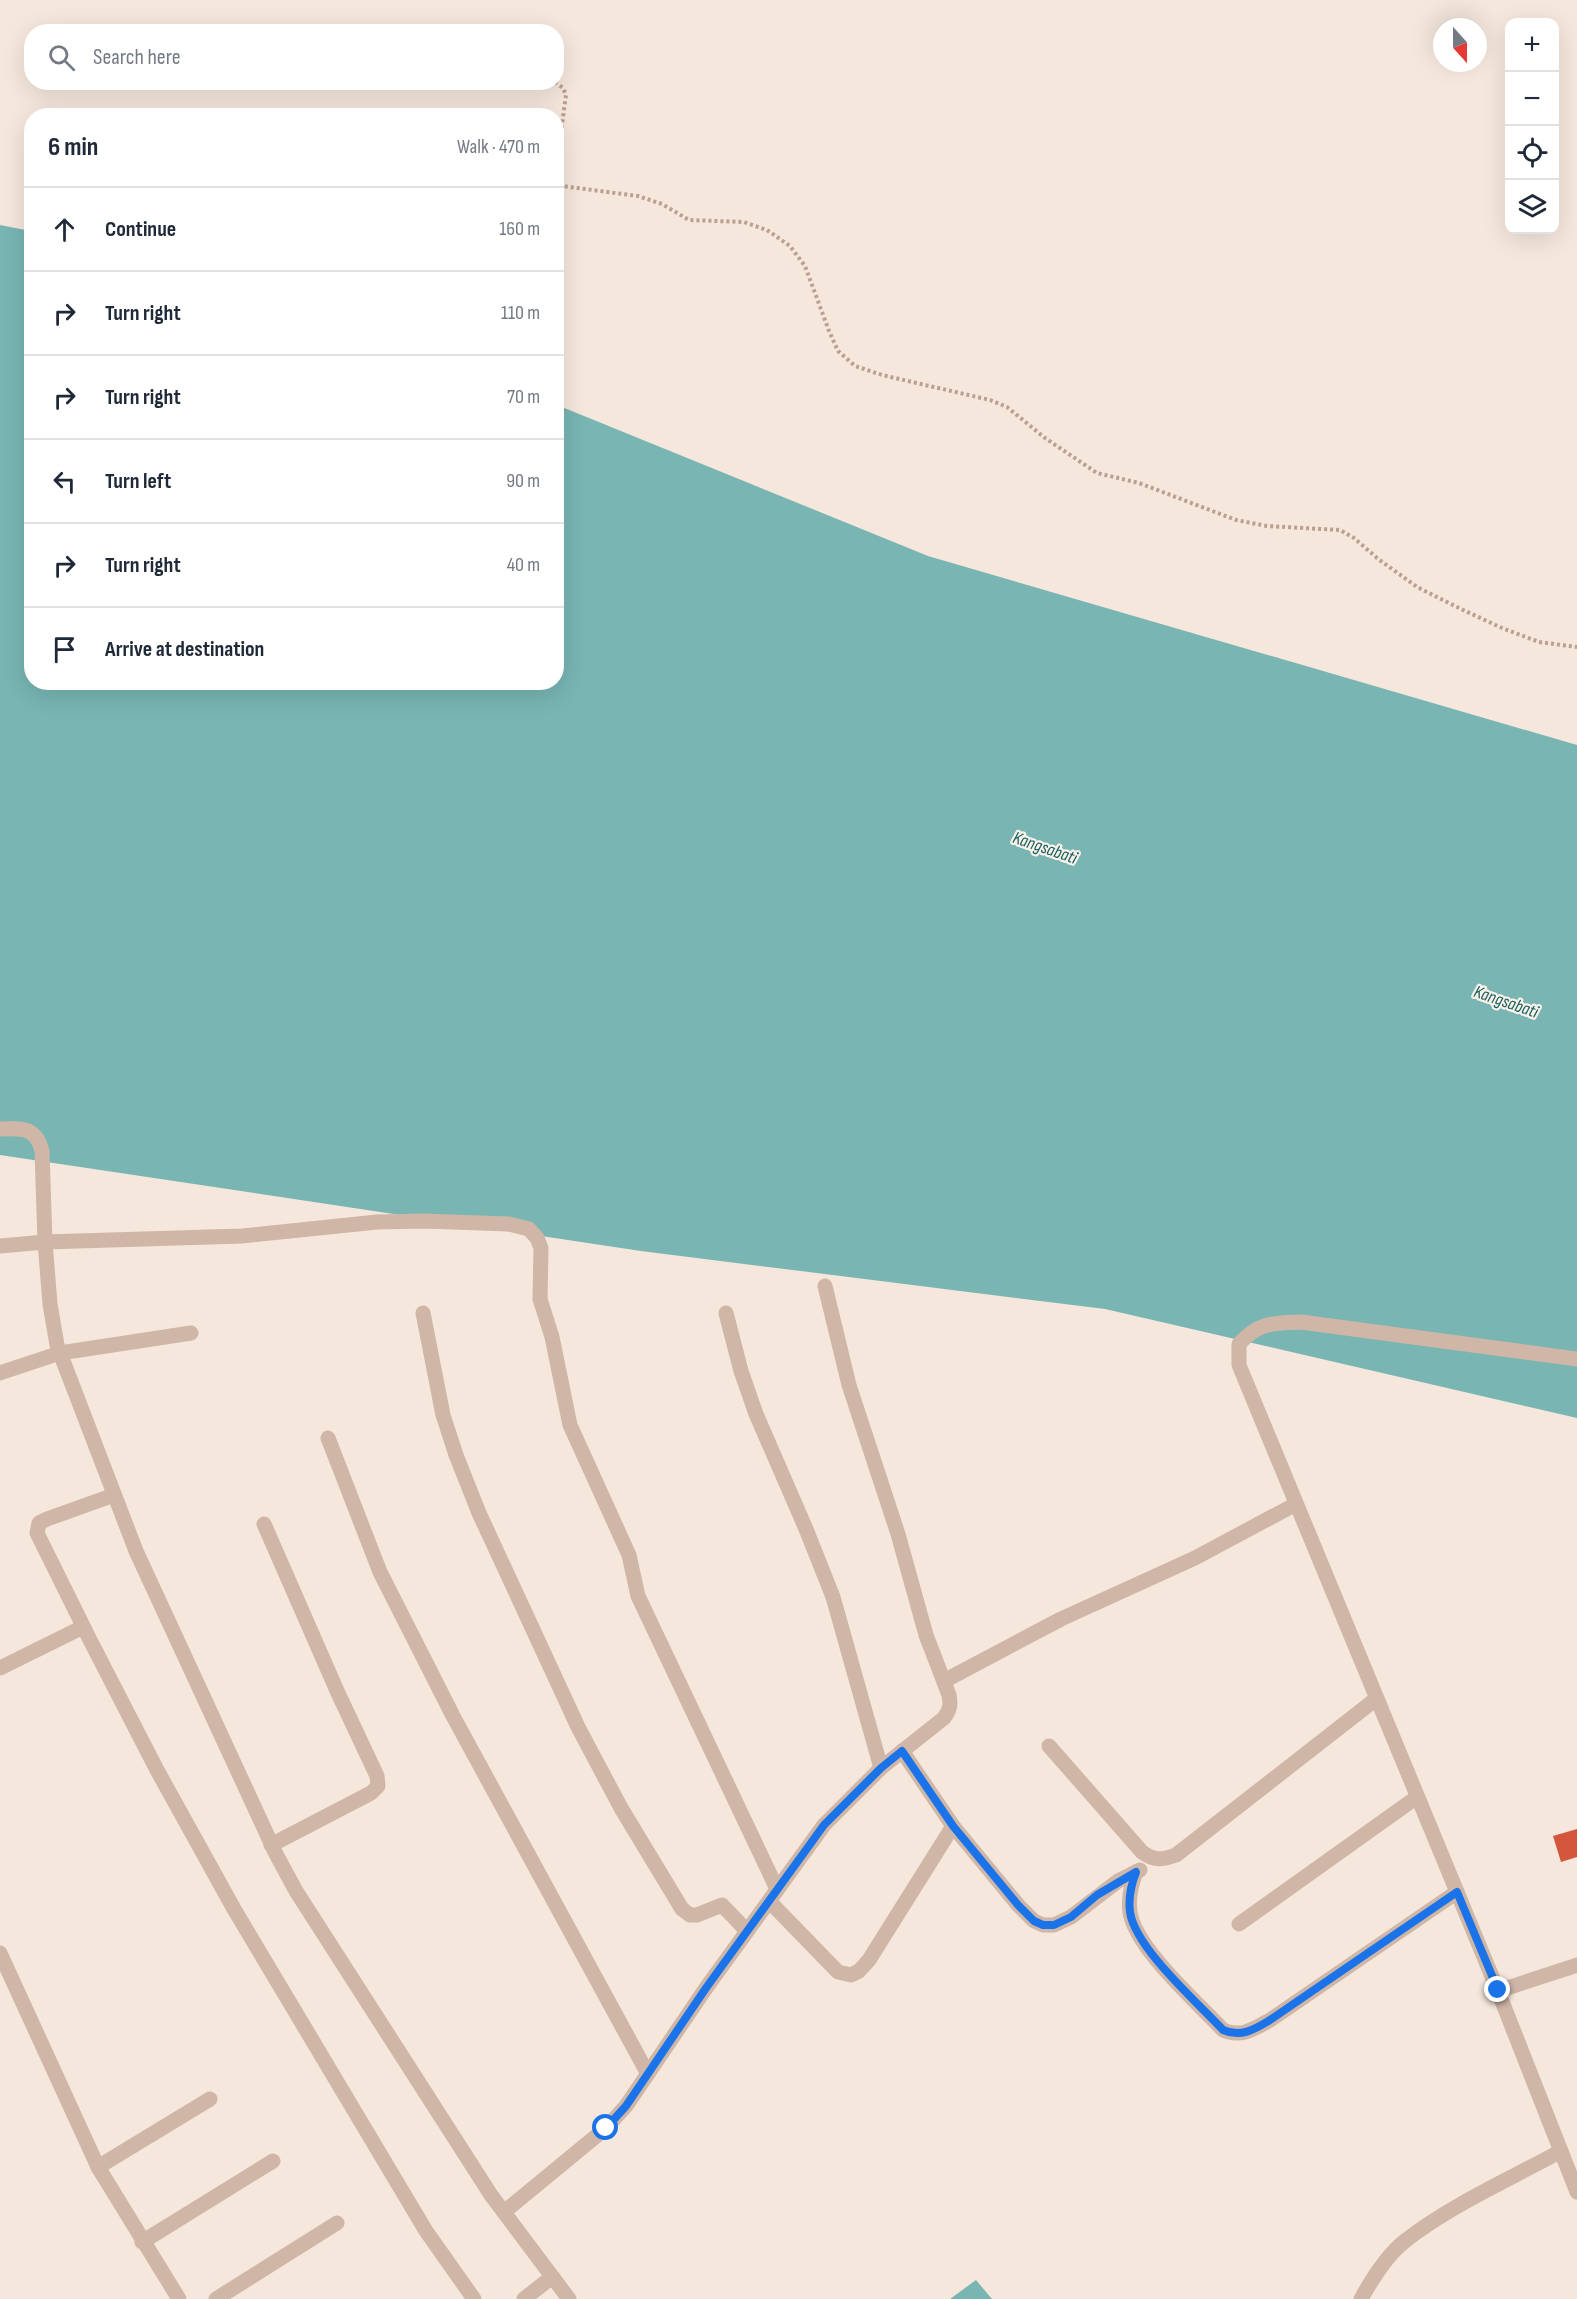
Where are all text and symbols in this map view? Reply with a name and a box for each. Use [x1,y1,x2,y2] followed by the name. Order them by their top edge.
[1433,18,1487,72] north arrow
[1505,18,1559,234] map controls
[1505,18,1559,72] button: +
[24,24,564,90] search box
[45,41,78,74] icon: search
[93,44,180,71] text: Search here
[1505,72,1559,126] button: −
[1505,126,1559,180] button: locate
[48,132,98,163] text: 6 min
[457,135,540,159] text: Walk · 470 m
[1505,180,1559,234] button: layers
[48,213,81,246] icon: ahead
[105,216,176,243] text: Continue
[499,217,540,241] text: 160 m
[48,297,81,330] icon: right
[105,300,181,327] text: Turn right
[501,301,540,325] text: 110 m
[48,381,81,414] icon: right
[105,384,181,411] text: Turn right
[507,385,540,409] text: 70 m
[48,465,81,498] icon: left
[105,468,171,495] text: Turn left
[506,469,540,493] text: 90 m
[48,549,81,582] icon: right
[105,552,181,579] text: Turn right
[507,553,540,577] text: 40 m
[48,633,81,666] icon: arrive
[105,636,264,663] text: Arrive at destination
[1010,827,1081,869] water label: Kangsabati
[1471,981,1542,1023] water label: Kangsabati
[1484,1976,1510,2002] route end
[592,2114,618,2140] route start

